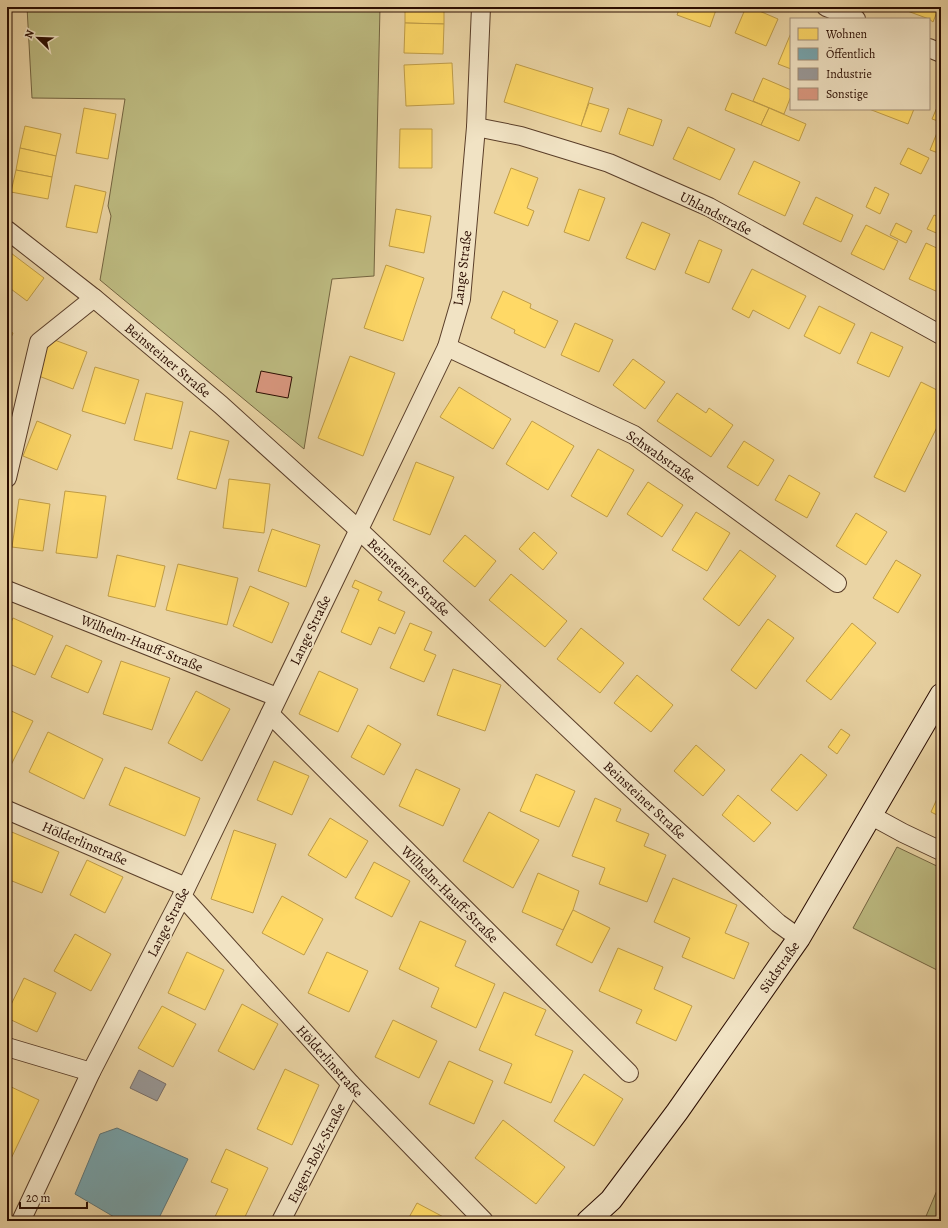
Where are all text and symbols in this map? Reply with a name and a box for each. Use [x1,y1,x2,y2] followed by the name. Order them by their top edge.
[18,18,58,58] north arrow
[790,18,930,110] legend
[825,26,868,42] text: Wohnen
[21,28,38,41] text: N
[826,46,876,62] text: Öffentlich
[826,66,872,82] text: Industrie
[826,86,868,102] text: Sonstige
[676,187,755,240] street label: Uhlandstraße
[448,229,477,307] street label: Lange Straße
[121,319,215,402] street label: Beinsteiner Straße
[622,426,699,487] street label: Schwabstraße
[363,534,454,621] street label: Beinsteiner Straße
[285,592,336,668] street label: Lange Straße
[77,610,206,677] street label: Wilhelm-Hauff-Straße
[599,757,690,844] street label: Beinsteiner Straße
[39,817,131,870] street label: Hölderlinstraße
[396,841,502,947] street label: Wilhelm-Hauff-Straße
[143,884,194,960] street label: Lange Straße
[755,938,804,997] street label: Südstraße
[292,1021,367,1102] street label: Hölderlinstraße
[283,1100,350,1207] street label: Eugen-Bolz-Straße
[20,1184,87,1210] scale bar
[26,1190,50,1206] text: 20 m

